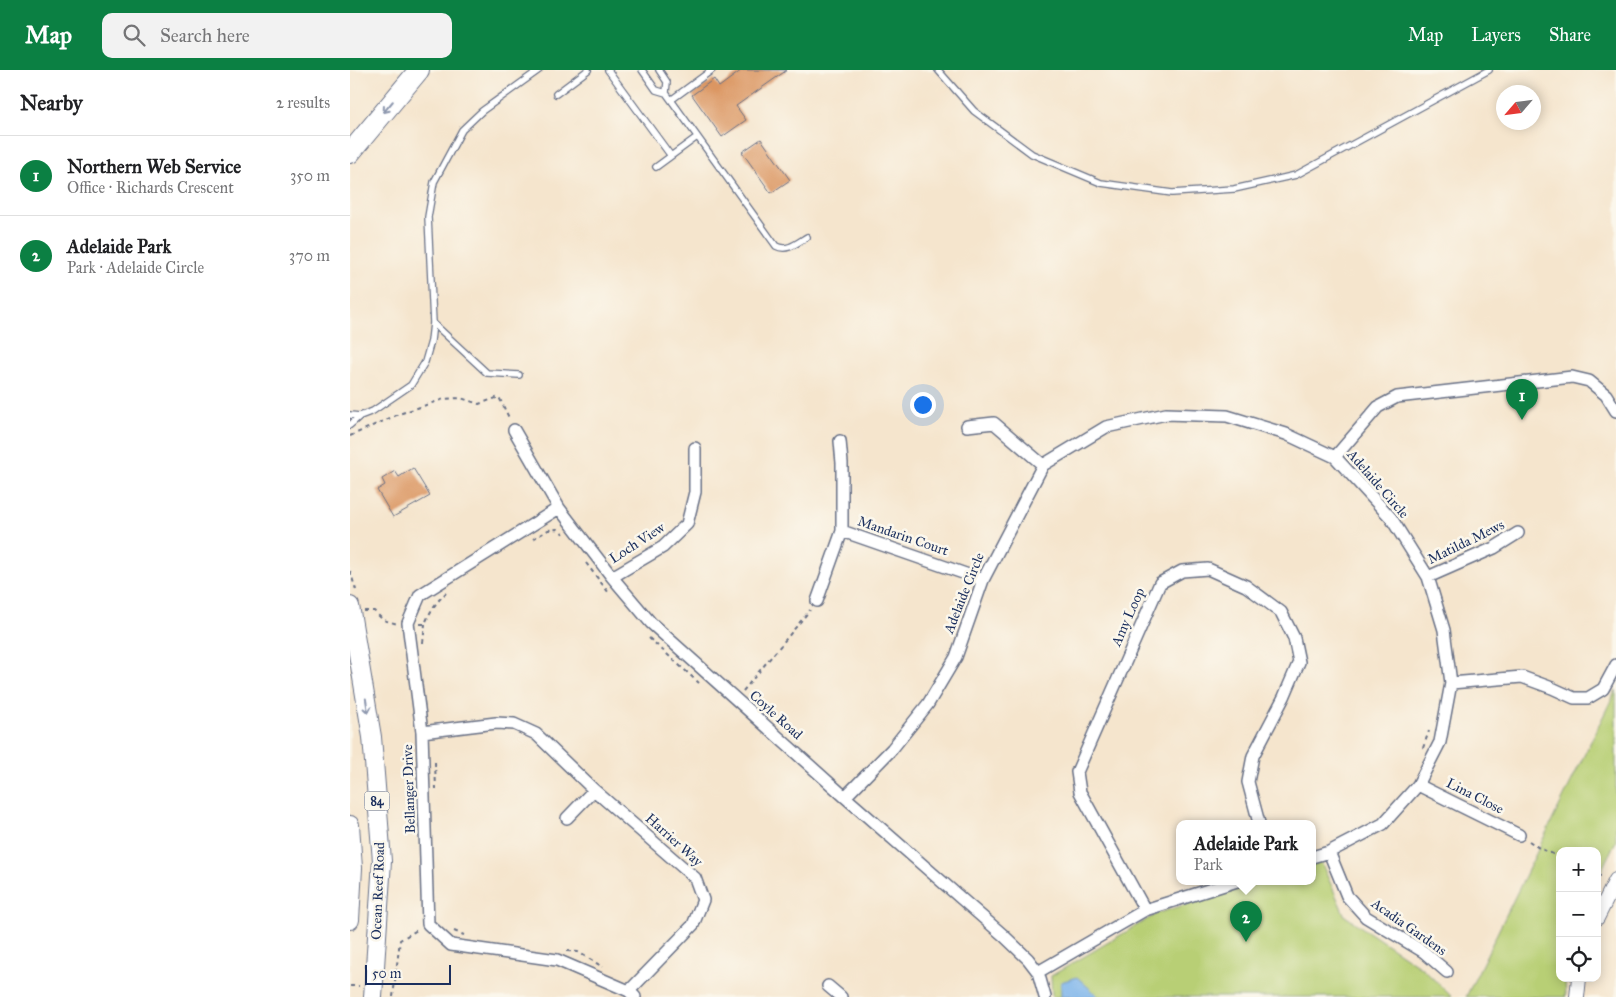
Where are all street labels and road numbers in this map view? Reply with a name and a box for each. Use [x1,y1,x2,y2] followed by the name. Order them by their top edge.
[1343,445,1413,522] street label: Adelaide Circle
[855,513,951,560] street label: Mandarin Court
[1425,516,1507,568] street label: Matilda Mews
[606,518,669,567] street label: Loch View
[940,550,988,637] street label: Adelaide Circle
[1107,585,1148,650] street label: Amy Loop
[746,687,806,743] street label: Coyle Road
[399,744,419,834] street label: Bellanger Drive
[1443,774,1507,818] street label: Lina Close
[365,791,390,810] road number: 84
[642,810,707,870] street label: Harrier Way
[368,842,388,940] street label: Ocean Reef Road
[1367,894,1450,959] street label: Acadia Gardens

